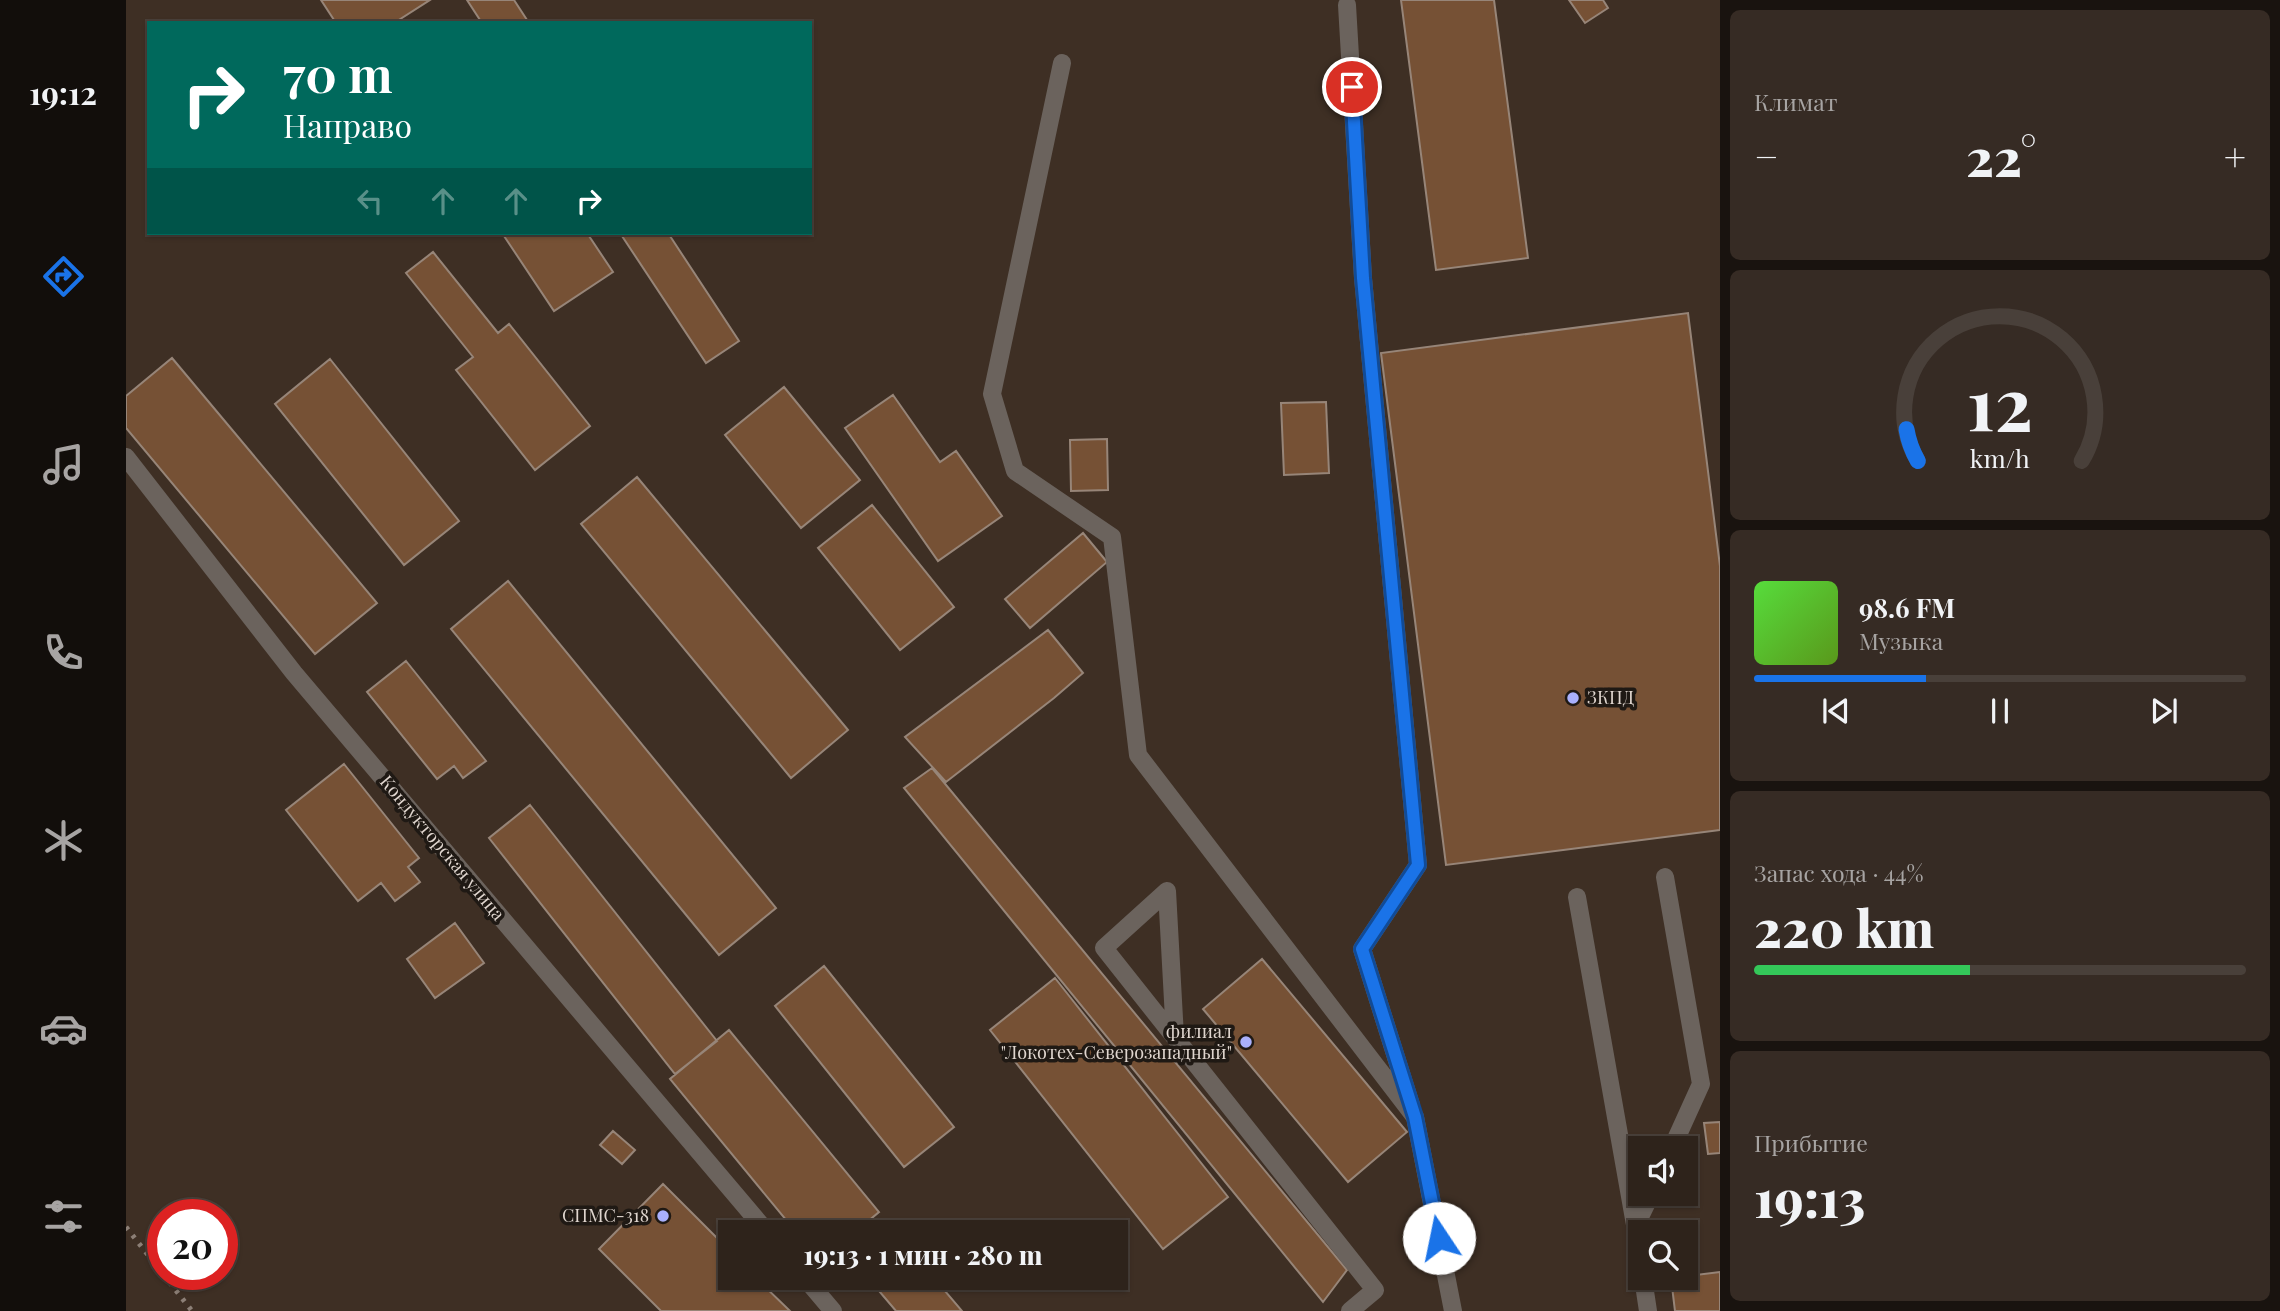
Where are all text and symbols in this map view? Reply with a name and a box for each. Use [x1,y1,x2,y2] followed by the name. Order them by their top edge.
[283,40,393,105] text: 70 m
[168,49,259,140] icon: right
[1322,57,1382,117] pin
[1333,68,1371,106] icon: arrive
[29,70,97,113] text: 19:12
[1754,86,1837,117] text: Климат
[283,103,412,146] text: Направо
[1966,121,2036,190] text: 22°
[1754,130,1779,181] text: −
[2224,130,2246,181] text: +
[351,182,389,220] icon: left
[424,182,462,220] icon: ahead
[497,182,535,220] icon: ahead
[570,182,608,220] icon: right
[39,252,88,301] icon: directions
[1967,353,2033,450] text: 12
[39,440,88,489] icon: music
[1970,441,2030,474] text: km/h
[1859,590,1955,625] text: 98.6 FM
[1859,625,1943,656] text: Музыка
[39,628,88,677] icon: phone
[1587,685,1634,709] place label: ЗКПД
[1565,690,1581,706] marker: ЗКПД
[1817,692,1855,730] icon: previous
[1981,692,2019,730] icon: pause
[2145,692,2183,730] icon: next
[375,770,511,925] street label: Кондукторская улица
[39,816,88,865] icon: climate
[1754,857,1924,888] text: Запас хода · 44%
[1754,892,1934,961] text: 220 km
[39,1004,88,1053] icon: car
[1001,1019,1232,1064] place label: филиал "Локотех-Северозападный"
[1238,1034,1254,1050] marker: филиал "Локотех-Северозападный"
[1754,1127,1868,1158] text: Прибытие
[1628,1136,1698,1290] map controls
[1628,1136,1698,1206] button: sound
[1754,1162,1865,1231] text: 19:13
[39,1192,88,1241] icon: filters
[147,1199,238,1290] speed limit sign: 20
[1402,1201,1476,1275] position arrow
[562,1203,649,1227] place label: СПМС-318
[655,1208,671,1224] marker: СПМС-318
[1628,1220,1698,1290] button: search
[804,1237,1042,1272] text: 19:13 · 1 мин · 280 m

